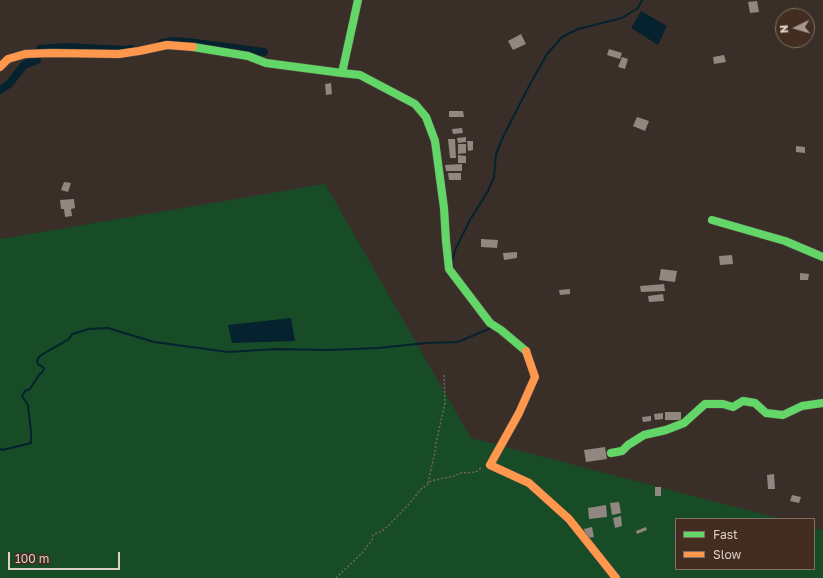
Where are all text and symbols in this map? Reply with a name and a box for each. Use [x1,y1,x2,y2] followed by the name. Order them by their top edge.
[775,8,815,48] north arrow
[777,24,790,34] text: N
[675,518,815,570] legend
[713,527,738,542] text: Fast
[10,544,122,570] scale bar
[713,547,741,562] text: Slow
[15,551,49,566] text: 100 m

